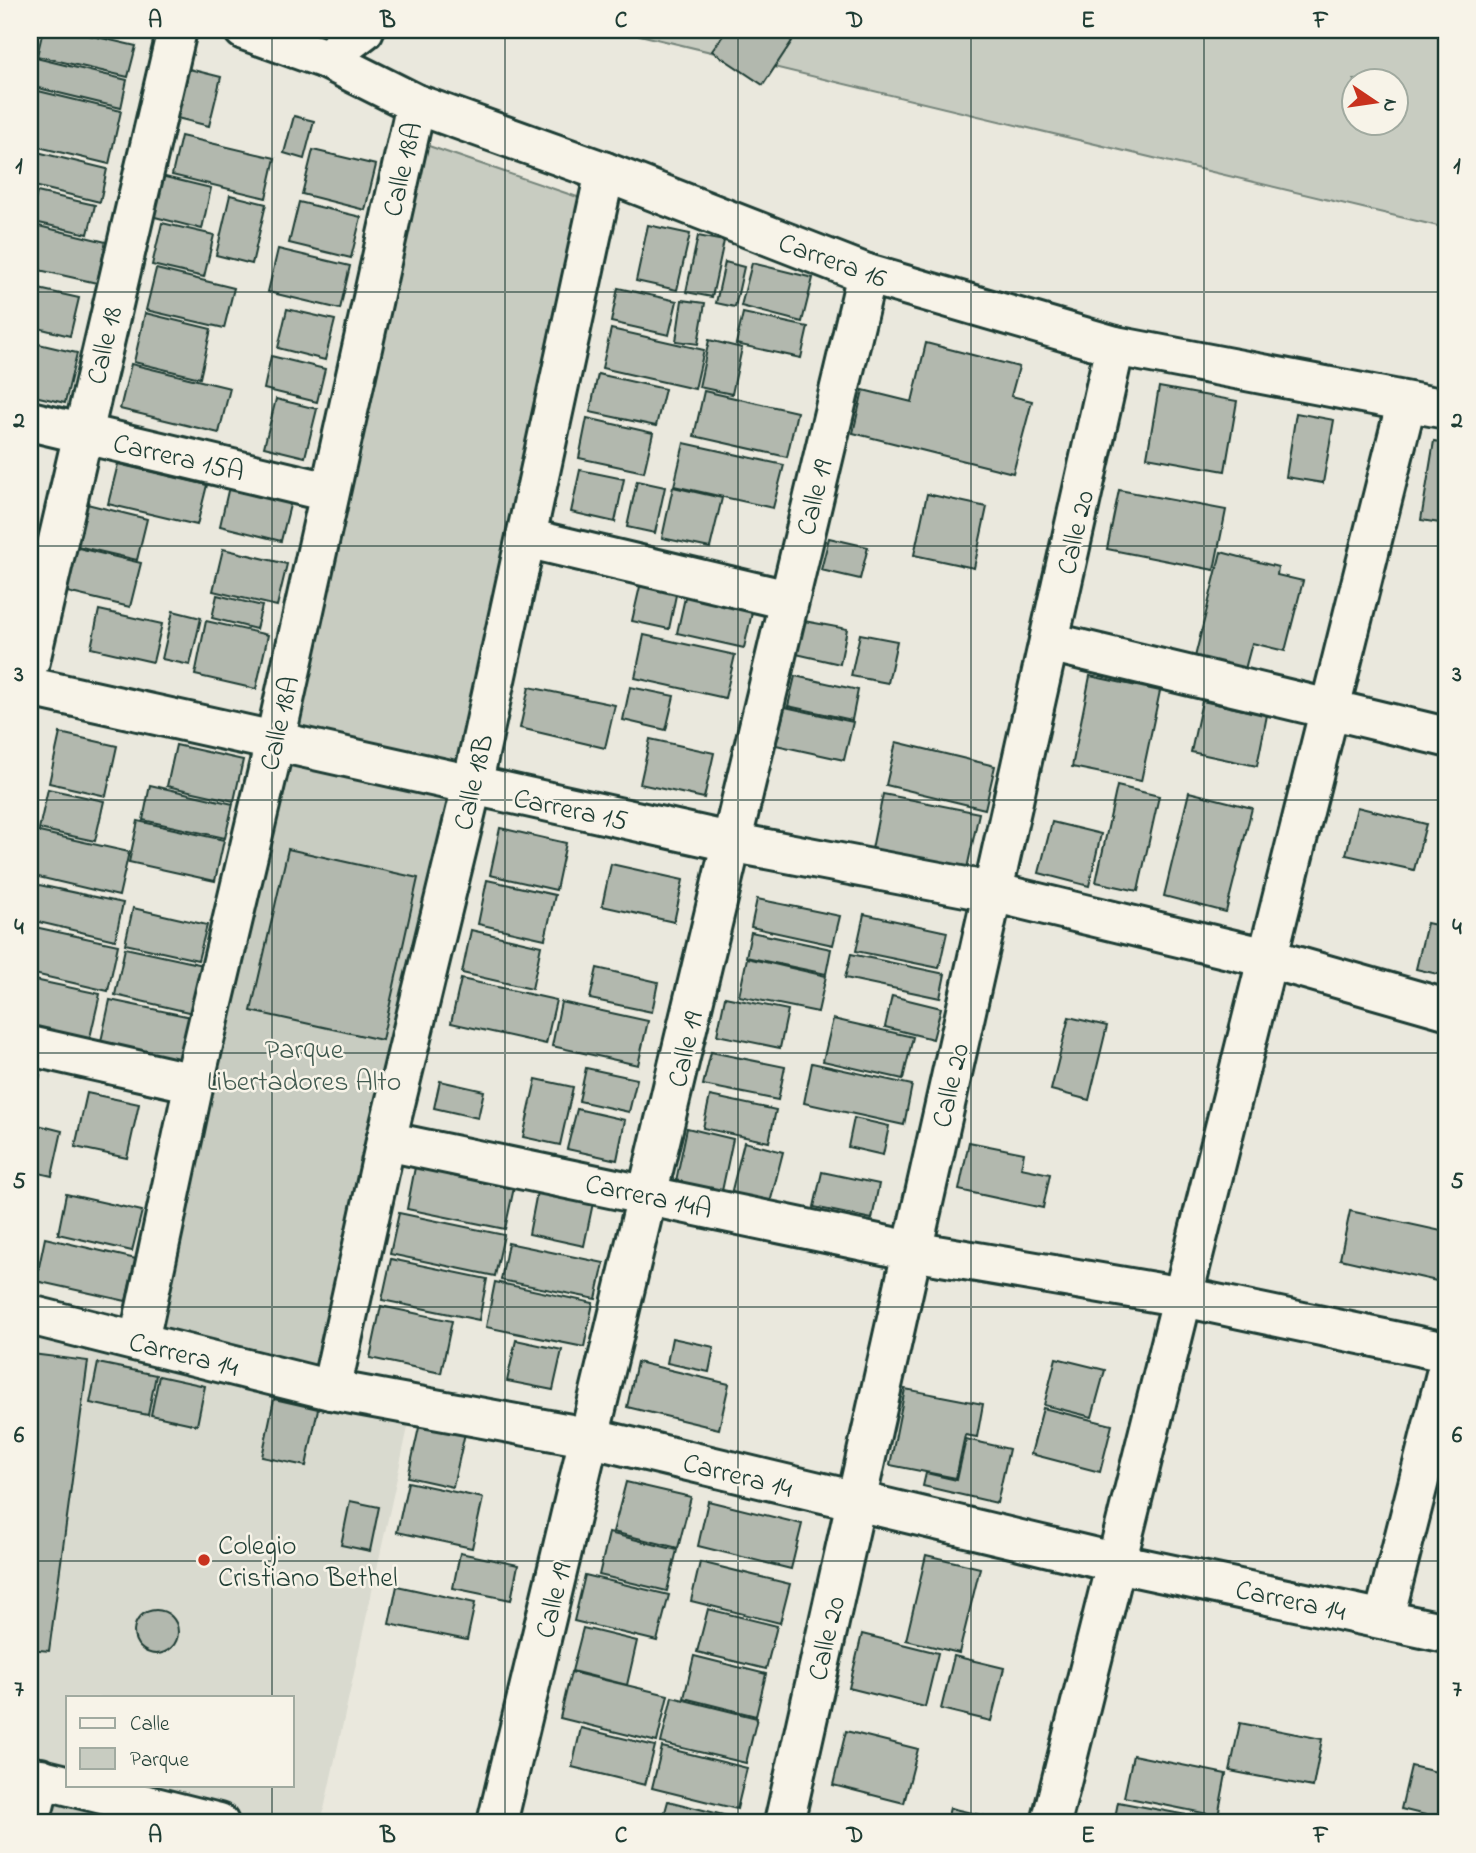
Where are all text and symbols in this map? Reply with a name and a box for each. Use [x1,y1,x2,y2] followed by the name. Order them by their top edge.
[148,5,162,38] text: A
[379,5,396,38] text: B
[615,5,628,38] text: C
[846,5,863,38] text: D
[1081,5,1095,38] text: E
[1313,5,1329,38] text: F
[1340,66,1410,136] north arrow
[1374,96,1404,115] text: N
[374,118,435,221] street label: Calle 18A
[15,151,23,184] text: 1
[1453,151,1461,184] text: 1
[772,224,892,301] street label: Carrera 16
[78,303,135,389] street label: Calle 18
[12,405,25,438] text: 2
[1450,405,1463,438] text: 2
[109,424,248,494] street label: Carrera 15A
[787,455,846,540] street label: Calle 19
[1048,487,1107,579] street label: Calle 20
[13,659,24,692] text: 3
[1451,659,1462,692] text: 3
[251,672,312,775] street label: Calle 18A
[444,731,506,835] street label: Calle 18B
[509,779,631,844] street label: Carrera 15
[14,912,24,945] text: 4
[1452,912,1462,945] text: 4
[659,1007,716,1092] street label: Calle 19
[207,1031,401,1104] park label: Parque Libertadores Alto
[923,1040,982,1132] street label: Calle 20
[581,1165,716,1232] street label: Carrera 14A
[12,1166,26,1199] text: 5
[1450,1166,1464,1199] text: 5
[124,1323,243,1390] street label: Carrera 14
[14,1420,25,1453] text: 6
[1452,1420,1463,1453] text: 6
[678,1444,797,1511] street label: Carrera 14
[218,1527,398,1600] place label: Colegio Cristiano Bethel
[196,1552,212,1568] marker: Colegio Cristiano Bethel
[526,1558,585,1643] street label: Calle 19
[1231,1571,1350,1634] street label: Carrera 14
[799,1593,858,1685] street label: Calle 20
[14,1674,24,1707] text: 7
[1452,1674,1462,1707] text: 7
[66,1696,294,1786] legend
[130,1710,170,1740] text: Calle
[130,1746,189,1776] text: Parque
[148,1820,162,1853] text: A
[379,1820,396,1853] text: B
[615,1820,628,1853] text: C
[846,1820,863,1853] text: D
[1081,1820,1095,1853] text: E
[1313,1820,1329,1853] text: F

